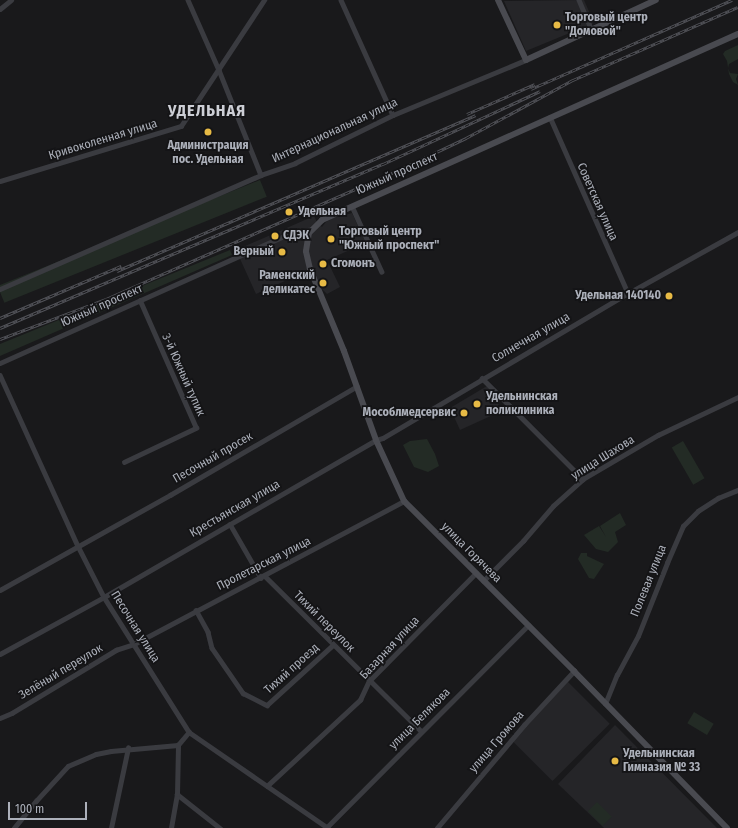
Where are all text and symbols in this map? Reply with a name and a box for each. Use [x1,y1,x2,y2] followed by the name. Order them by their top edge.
[565,11,648,39] place label: Торговый центр "Домовой"
[552,20,562,30] marker: Торговый центр "Домовой"
[270,96,400,166] street label: Интернациональная улица
[168,101,246,121] district label: УДЕЛЬНАЯ
[47,117,159,163] street label: Кривоколенная улица
[203,127,213,137] marker: Администрация пос. Удельная
[167,139,249,167] place label: Администрация пос. Удельная
[354,150,440,198] street label: Южный проспект
[573,161,621,243] street label: Советская улица
[298,205,346,219] place label: Удельная
[283,206,295,218] marker: Удельная
[339,225,439,253] place label: Торговый центр "Южный проспект"
[283,229,309,243] place label: СДЭК
[270,231,280,241] marker: СДЭК
[326,234,336,244] marker: Торговый центр "Южный проспект"
[234,245,274,259] place label: Верный
[277,247,287,257] marker: Верный
[331,257,375,271] place label: Сгомонъ
[318,259,328,269] marker: Сгомонъ
[259,269,315,297] place label: Раменский деликатес
[318,278,328,288] marker: Раменский деликатес
[59,282,145,330] street label: Южный проспект
[575,289,661,303] place label: Удельная 140140
[664,291,674,301] marker: Удельная 140140
[489,310,573,366] street label: Солнечная улица
[158,332,208,418] street label: 3-й Южный тупик
[486,390,558,418] place label: Удельнинская поликлиника
[471,398,483,410] marker: Удельнинская поликлиника
[363,406,456,420] place label: Мособлмедсервис
[459,408,469,418] marker: Мособлмедсервис
[171,429,255,487] street label: Песочный просек
[569,433,637,483] street label: улица Шахова
[187,477,283,541] street label: Крестьянская улица
[438,520,504,586] street label: улица Горячева
[215,534,313,594] street label: Пролетарская улица
[628,543,670,619] street label: Полевая улица
[290,588,358,656] street label: Тихий переулок
[107,589,163,665] street label: Песочная улица
[357,614,423,682] street label: Базарная улица
[17,641,105,703] street label: Зелёный переулок
[262,641,322,697] street label: Тихий проезд
[386,685,454,753] street label: улица Белякова
[466,708,528,776] street label: улица Громова
[623,747,700,775] place label: Удельнинская Гимназия № 33
[610,756,620,766] marker: Удельнинская Гимназия № 33
[10,794,89,820] scale bar
[15,802,44,816] text: 100 m

